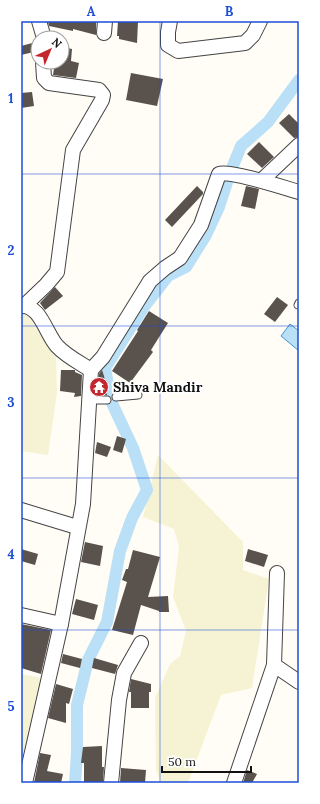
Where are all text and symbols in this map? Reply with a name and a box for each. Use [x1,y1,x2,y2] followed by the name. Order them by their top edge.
[87,3,96,20] text: A
[225,3,234,20] text: B
[30,30,70,70] north arrow
[49,35,65,51] text: N
[8,90,14,107] text: 1
[8,242,15,259] text: 2
[88,376,110,398] temple icon: Shiva Mandir
[113,378,203,396] place label: Shiva Mandir
[7,394,15,411] text: 3
[7,546,15,563] text: 4
[7,698,15,715] text: 5
[162,748,251,774] scale bar
[168,754,196,769] text: 50 m

